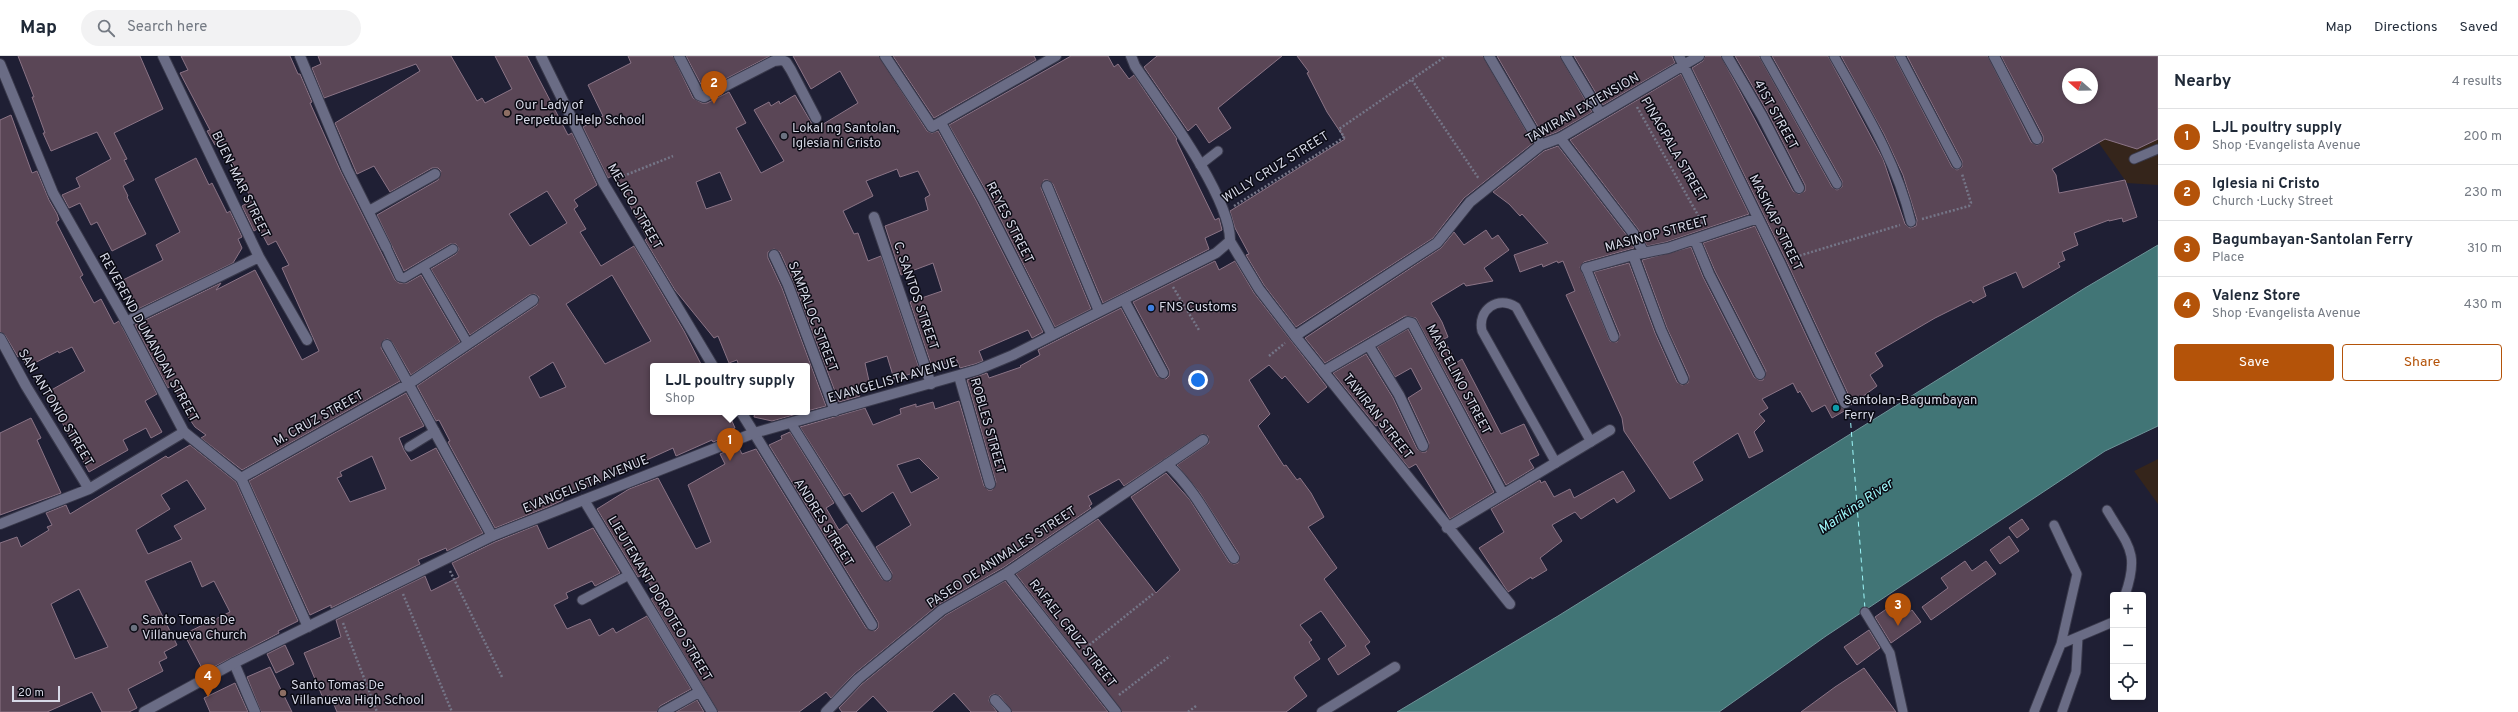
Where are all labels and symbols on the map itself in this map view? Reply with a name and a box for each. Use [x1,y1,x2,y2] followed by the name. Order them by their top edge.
[2062,68,2098,104] north arrow
[1524,70,1642,148] street label: TAWIRAN EXTENSION
[701,71,727,104] pin: 2
[1749,77,1801,153] street label: 41ST STREET
[1636,94,1710,206] street label: PINAGPALA STREET
[515,98,645,129] place label: Our Lady of Perpetual Help School
[502,108,512,118] marker: Our Lady of Perpetual Help School
[792,121,899,152] place label: Lokal ng Santolan, Iglesia ni Cristo
[207,129,273,241] street label: BUEN-MAR STREET
[1220,129,1332,207] street label: WILLY CRUZ STREET
[779,131,789,141] marker: Lokal ng Santolan, Iglesia ni Cristo
[603,161,665,253] street label: MEJICO STREET
[1745,172,1805,274] street label: MASIKAP STREET
[982,179,1036,267] street label: REYES STREET
[1603,213,1711,257] street label: MASINOP STREET
[889,240,941,352] street label: C. SANTOS STREET
[95,251,201,425] street label: REVEREND DUMANDAN STREET
[784,260,840,374] street label: SAMPALOC STREET
[1159,300,1237,316] place label: FNS Customs
[1146,303,1156,313] marker: FNS Customs
[1422,322,1494,438] street label: MARCELINO STREET
[14,346,96,470] street label: SAN ANTONIO STREET
[826,355,960,407] street label: EVANGELISTA AVENUE
[1188,370,1208,390] your location
[1338,371,1416,463] street label: TAWIRAN STREET
[966,376,1008,476] street label: ROBLES STREET
[271,388,367,450] street label: M. CRUZ STREET
[1844,393,1977,424] place label: Santolan-Bagumbayan Ferry
[1831,403,1841,413] marker: Santolan-Bagumbayan Ferry
[717,428,743,461] pin: 1
[521,452,651,518] street label: EVANGELISTA AVENUE
[1815,475,1898,538] water label: Marikina River
[790,476,856,570] street label: ANDRES STREET
[924,504,1080,612] street label: PASEO DE ANIMALES STREET
[603,513,715,685] street label: LIEUTENANT DOROTEO STREET
[1025,577,1119,691] street label: RAFAEL CRUZ STREET
[1885,593,1911,626] pin: 3
[142,613,247,644] place label: Santo Tomas De Villanueva Church
[129,623,139,633] marker: Santo Tomas De Villanueva Church
[195,664,221,697] pin: 4
[291,678,424,709] place label: Santo Tomas De Villanueva High School
[12,684,60,703] scale bar
[278,688,288,698] marker: Santo Tomas De Villanueva High School

